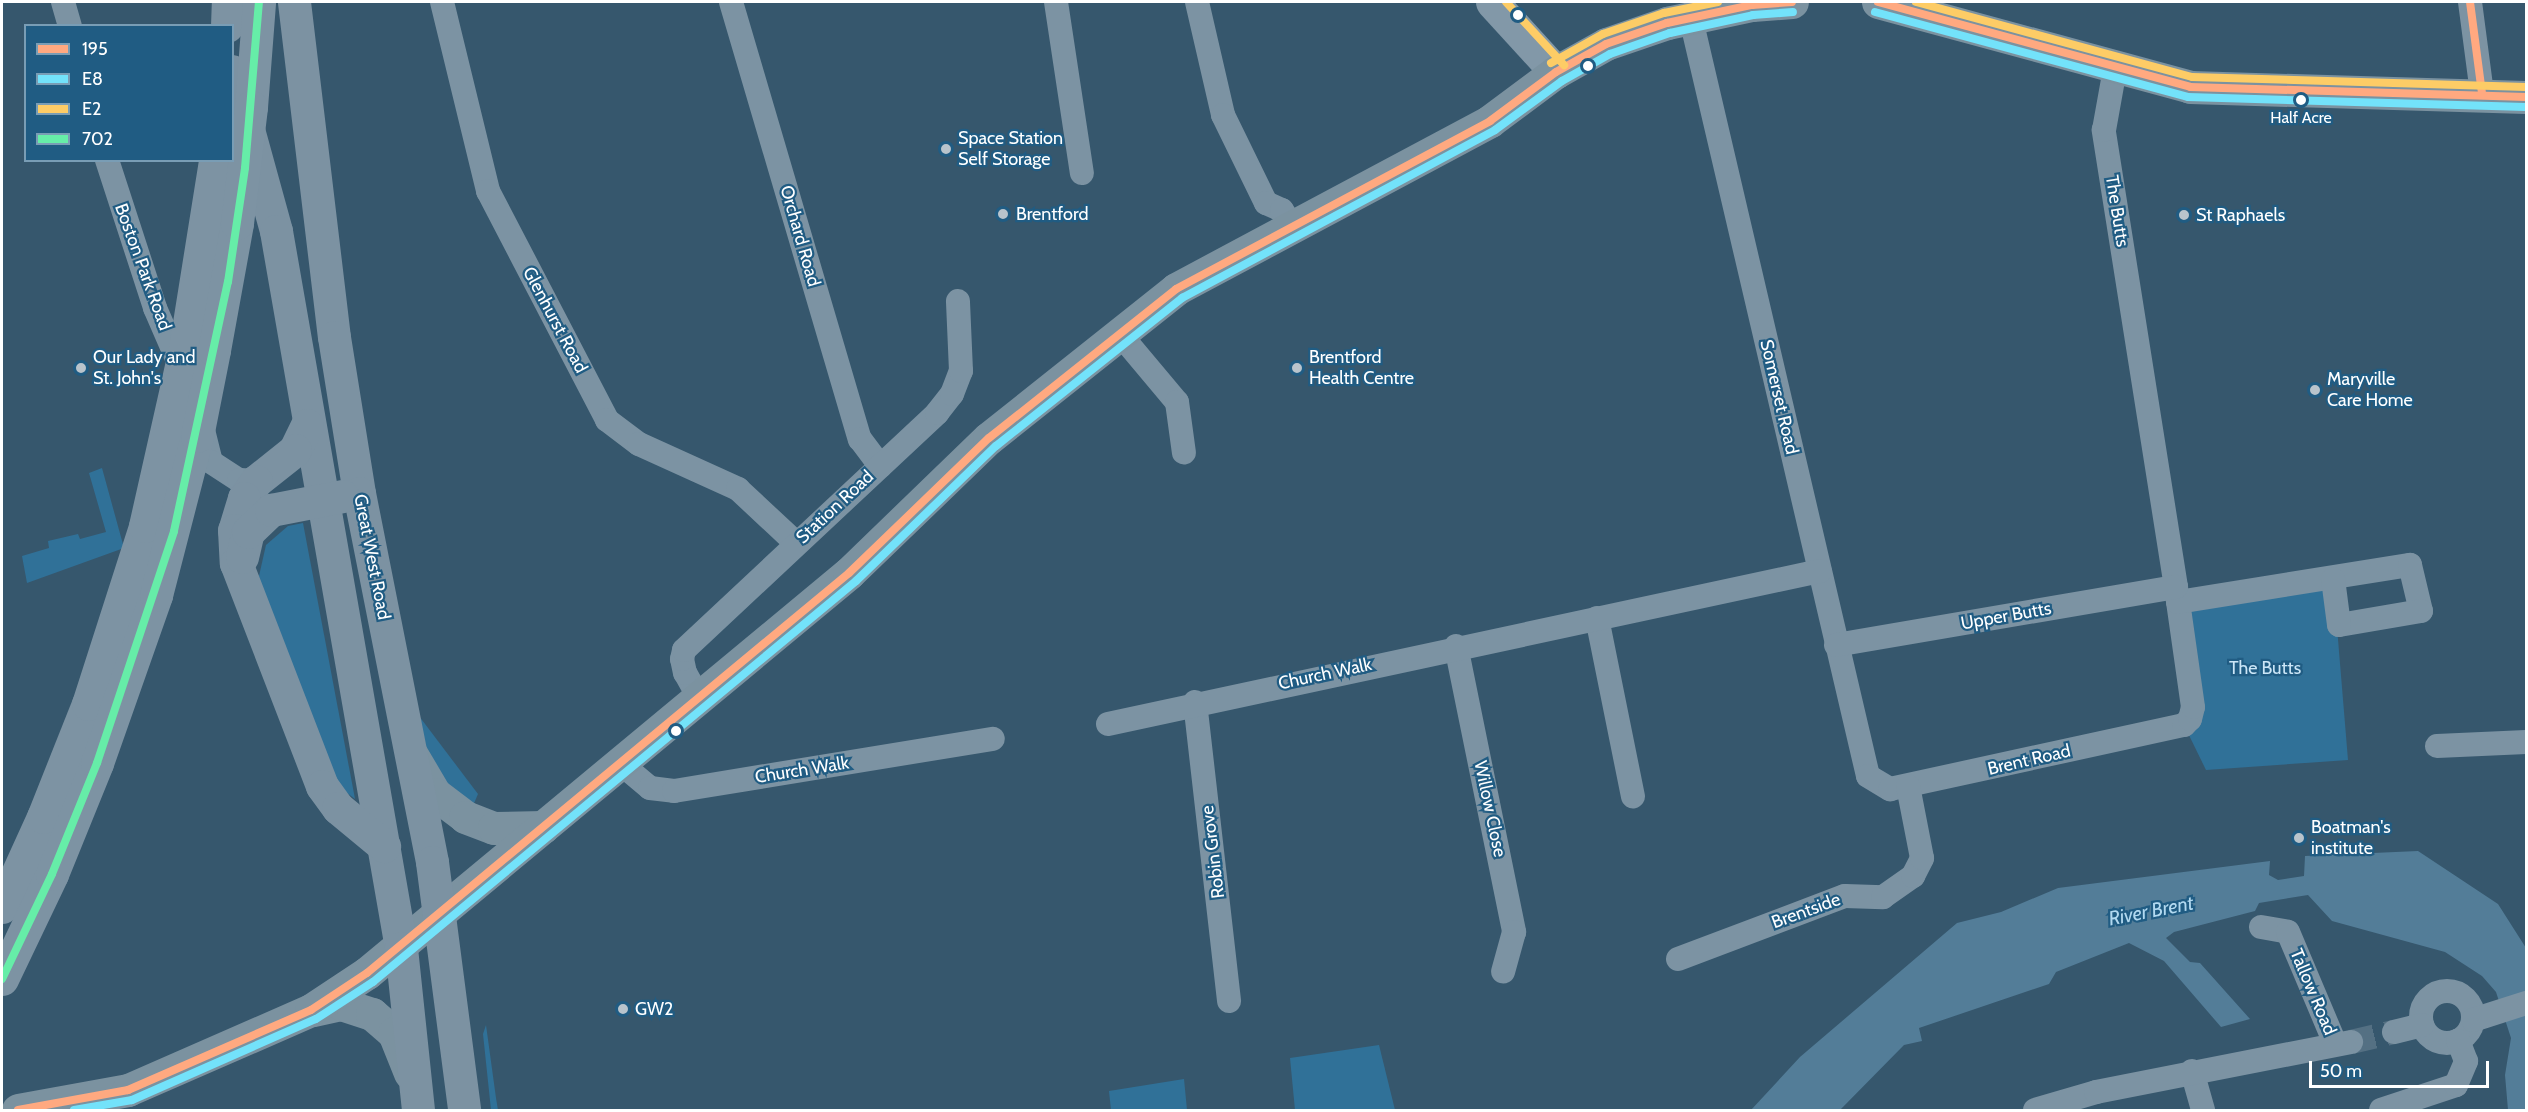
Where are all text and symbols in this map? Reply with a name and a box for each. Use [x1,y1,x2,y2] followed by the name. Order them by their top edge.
[1512,9,1524,21] unlabelled marker
[24,24,234,162] legend
[82,38,108,60] text: 195
[1582,60,1594,72] unlabelled marker
[82,68,103,90] text: E8
[2295,94,2307,106] marker: Half Acre
[82,98,101,120] text: E2
[2270,108,2332,128] place label: Half Acre
[82,128,113,150] text: 702
[958,128,1063,170] place label: Space Station Self Storage
[939,142,953,156] marker: Space Station Self Storage
[2101,174,2133,248] street label: The Butts
[775,183,825,289] street label: Orchard Road
[110,201,176,333] street label: Boston Park Road
[1016,203,1088,225] place label: Brentford
[2196,204,2285,226] place label: St Raphaels
[994,205,1012,223] marker: Brentford
[2177,208,2191,222] marker: St Raphaels
[518,263,592,377] street label: Glenhurst Road
[1755,338,1803,456] street label: Somerset Road
[93,347,195,389] place label: Our Lady and St. John's
[1309,347,1414,389] place label: Brentford Health Centre
[74,361,88,375] marker: Our Lady and St. John's
[1290,361,1304,375] marker: Brentford Health Centre
[2327,369,2413,412] place label: Maryville Care Home
[2308,383,2322,397] marker: Maryville Care Home
[792,466,878,548] street label: Station Road
[349,492,395,622] street label: Great West Road
[1959,597,2053,635] street label: Upper Butts
[1276,654,1374,694] street label: Church Walk
[2229,657,2301,679] park label: The Butts
[670,725,682,737] unlabelled marker
[1985,740,2073,780] street label: Brent Road
[753,752,851,788] street label: Church Walk
[1469,759,1511,859] street label: Willow Close
[1197,804,1229,900] street label: Robin Grove
[2311,817,2391,860] place label: Boatman's institute
[2292,831,2306,845] marker: Boatman's institute
[1769,889,1843,933] street label: Brentside
[2106,891,2196,931] water label: River Brent
[2285,946,2341,1038] street label: Tallow Road
[635,998,674,1020] place label: GW2
[616,1002,630,1016] marker: GW2
[2312,1049,2492,1087] scale bar
[2320,1060,2362,1082] text: 50 m

